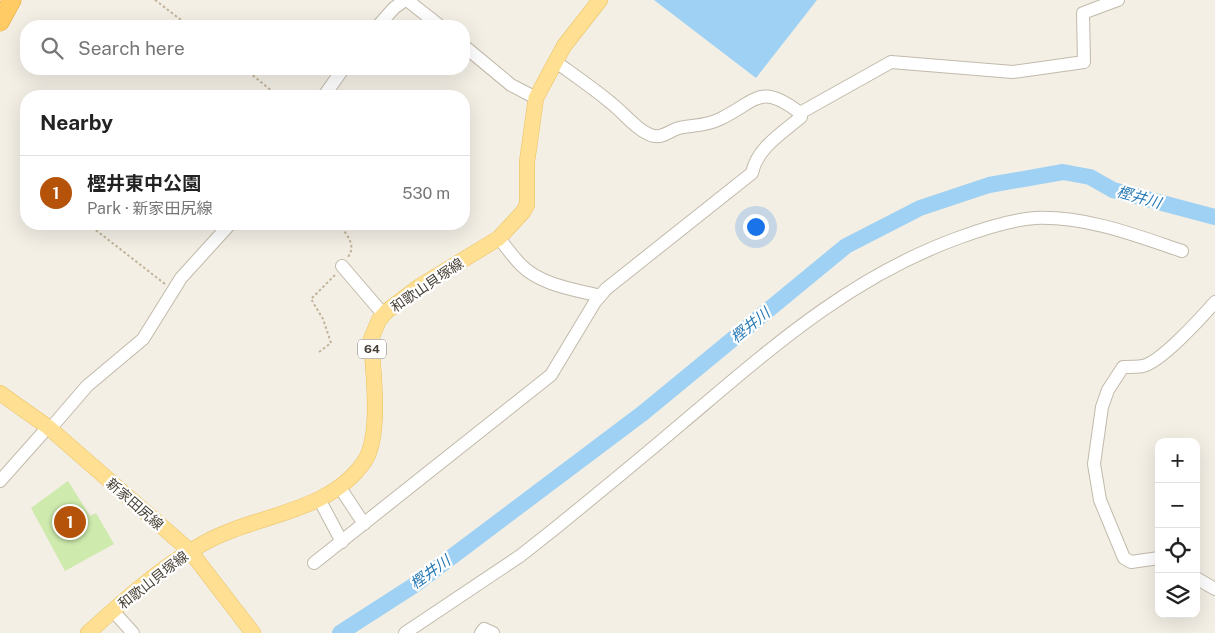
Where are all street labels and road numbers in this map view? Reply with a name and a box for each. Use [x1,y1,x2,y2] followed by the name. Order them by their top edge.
[388,255,466,315] street label: 和歌山貝塚線
[358,339,386,358] road number: 64
[103,475,167,533] street label: 新家田尻線
[115,548,191,612] street label: 和歌山貝塚線

